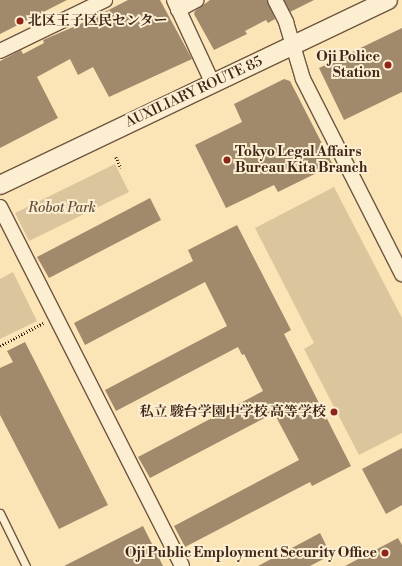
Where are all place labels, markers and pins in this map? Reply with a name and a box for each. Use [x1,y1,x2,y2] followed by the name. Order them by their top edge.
[28,13,168,29] place label: 北区王子区民センター
[15,16,25,26] marker: 北区王子区民センター
[316,49,380,82] place label: Oji Police Station
[383,60,393,70] marker: Oji Police Station
[235,144,367,176] place label: Tokyo Legal Affairs Bureau Kita Branch
[222,155,232,165] marker: Tokyo Legal Affairs Bureau Kita Branch
[140,404,326,420] place label: 私立 駿台学園中学校 高等学校
[329,407,339,417] marker: 私立 駿台学園中学校 高等学校
[125,545,377,561] place label: Oji Public Employment Security Office
[380,548,390,558] marker: Oji Public Employment Security Office

